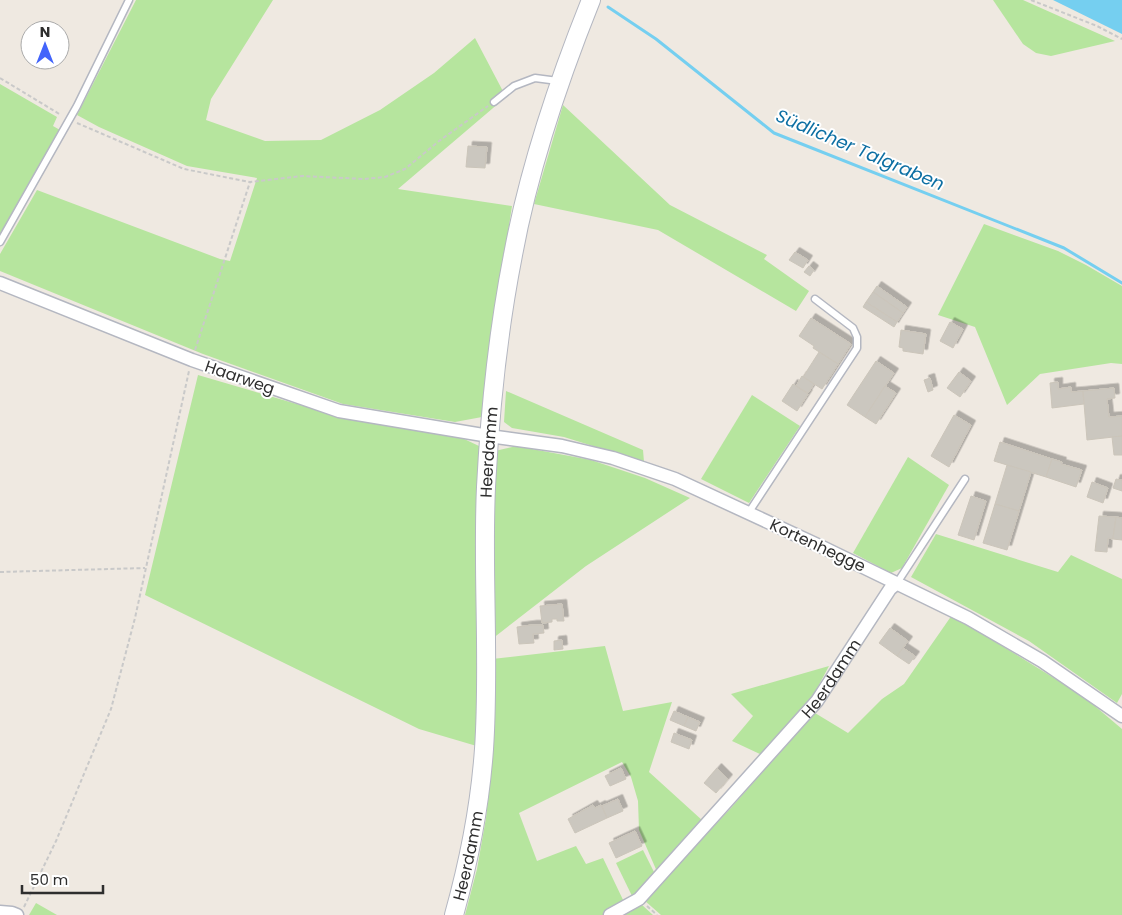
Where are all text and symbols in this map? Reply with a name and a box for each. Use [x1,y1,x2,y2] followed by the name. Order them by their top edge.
[20,20,70,70] north arrow
[40,22,50,42] text: N
[772,103,948,196] water label: Südlicher Talgraben
[202,355,278,400] street label: Haarweg
[475,406,504,498] street label: Heerdamm
[766,513,870,578] street label: Kortenhegge
[796,634,867,723] street label: Heerdamm
[447,809,489,903] street label: Heerdamm
[22,862,104,894] scale bar
[30,869,68,890] text: 50 m

